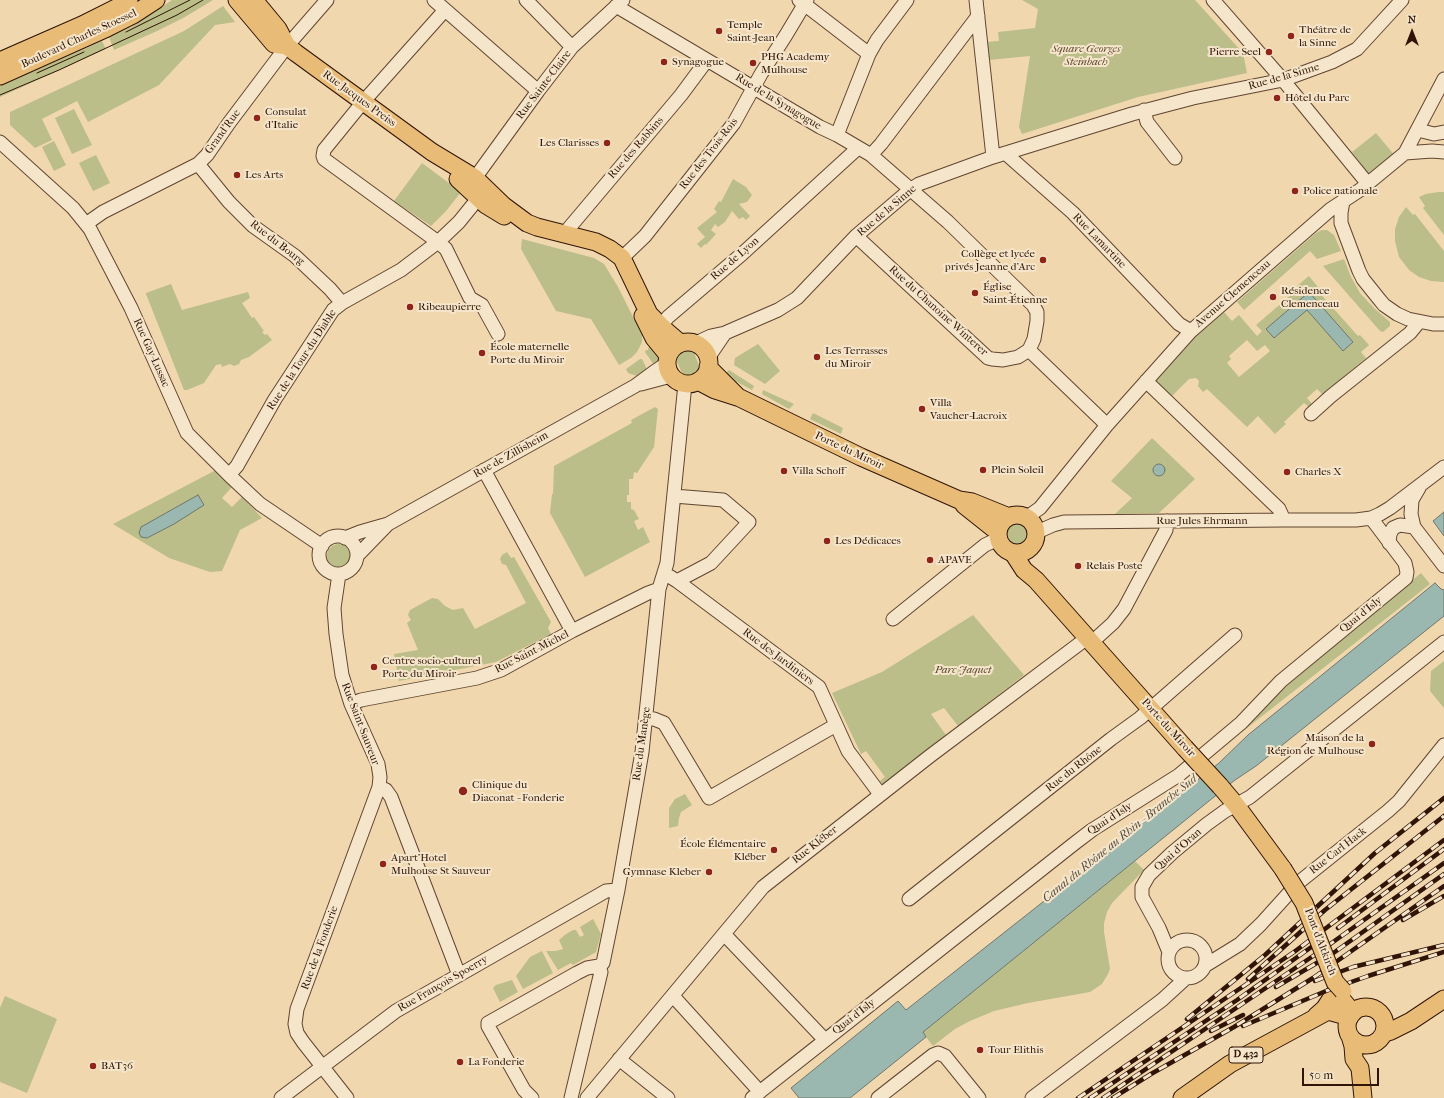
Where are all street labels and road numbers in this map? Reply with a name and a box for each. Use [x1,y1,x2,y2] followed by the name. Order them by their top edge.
[19,6,139,72] street label: Boulevard Charles Stoessel
[514,48,574,122] street label: Rue Sainte-Claire
[1247,61,1321,93] street label: Rue de la Sinne
[320,68,398,130] street label: Rue Jacques Preiss
[733,71,823,133] street label: Rue de la Synagogue
[202,107,244,157] street label: Grand'Rue
[605,114,667,182] street label: Rue des Rabbins
[677,116,741,192] street label: Rue des Trois-Rois
[855,182,919,240] street label: Rue de la Sinne
[1069,211,1129,271] street label: Rue Lamartine
[247,218,307,268] street label: Rue du Bourg
[708,235,762,283] street label: Rue de Lyon
[1192,257,1274,331] street label: Avenue Clemenceau
[886,263,990,359] street label: Rue du Chanoine Winterer
[264,307,340,413] street label: Rue de la Tour-du-Diable
[130,316,172,390] street label: Rue Gay-Lussac
[471,429,551,481] street label: Rue de Zillisheim
[813,429,885,473] street label: Porte du Miroir
[1156,514,1248,528] street label: Rue Jules Ehrmann
[1337,594,1385,636] street label: Quai d'Isly
[740,626,816,688] street label: Rue des Jardiniers
[493,628,571,676] street label: Rue Saint-Michel
[338,681,382,767] street label: Rue Saint-Sauveur
[1138,696,1198,760] street label: Porte du Miroir
[630,706,654,782] street label: Rue du Manège
[1043,743,1105,795] street label: Rue du Rhône
[1085,800,1135,838] street label: Quai d'Isly
[790,823,840,867] street label: Rue Kléber
[1307,825,1369,877] street label: Rue Carl Hack
[1152,826,1204,874] street label: Quai d'Oran
[299,904,341,992] street label: Rue de la Fonderie
[1301,907,1339,977] street label: Pont d'Altkirch
[396,953,490,1015] street label: Rue François Spoerry
[830,996,878,1038] street label: Quai d'Isly
[1229,1047,1263,1063] road number: D 432

